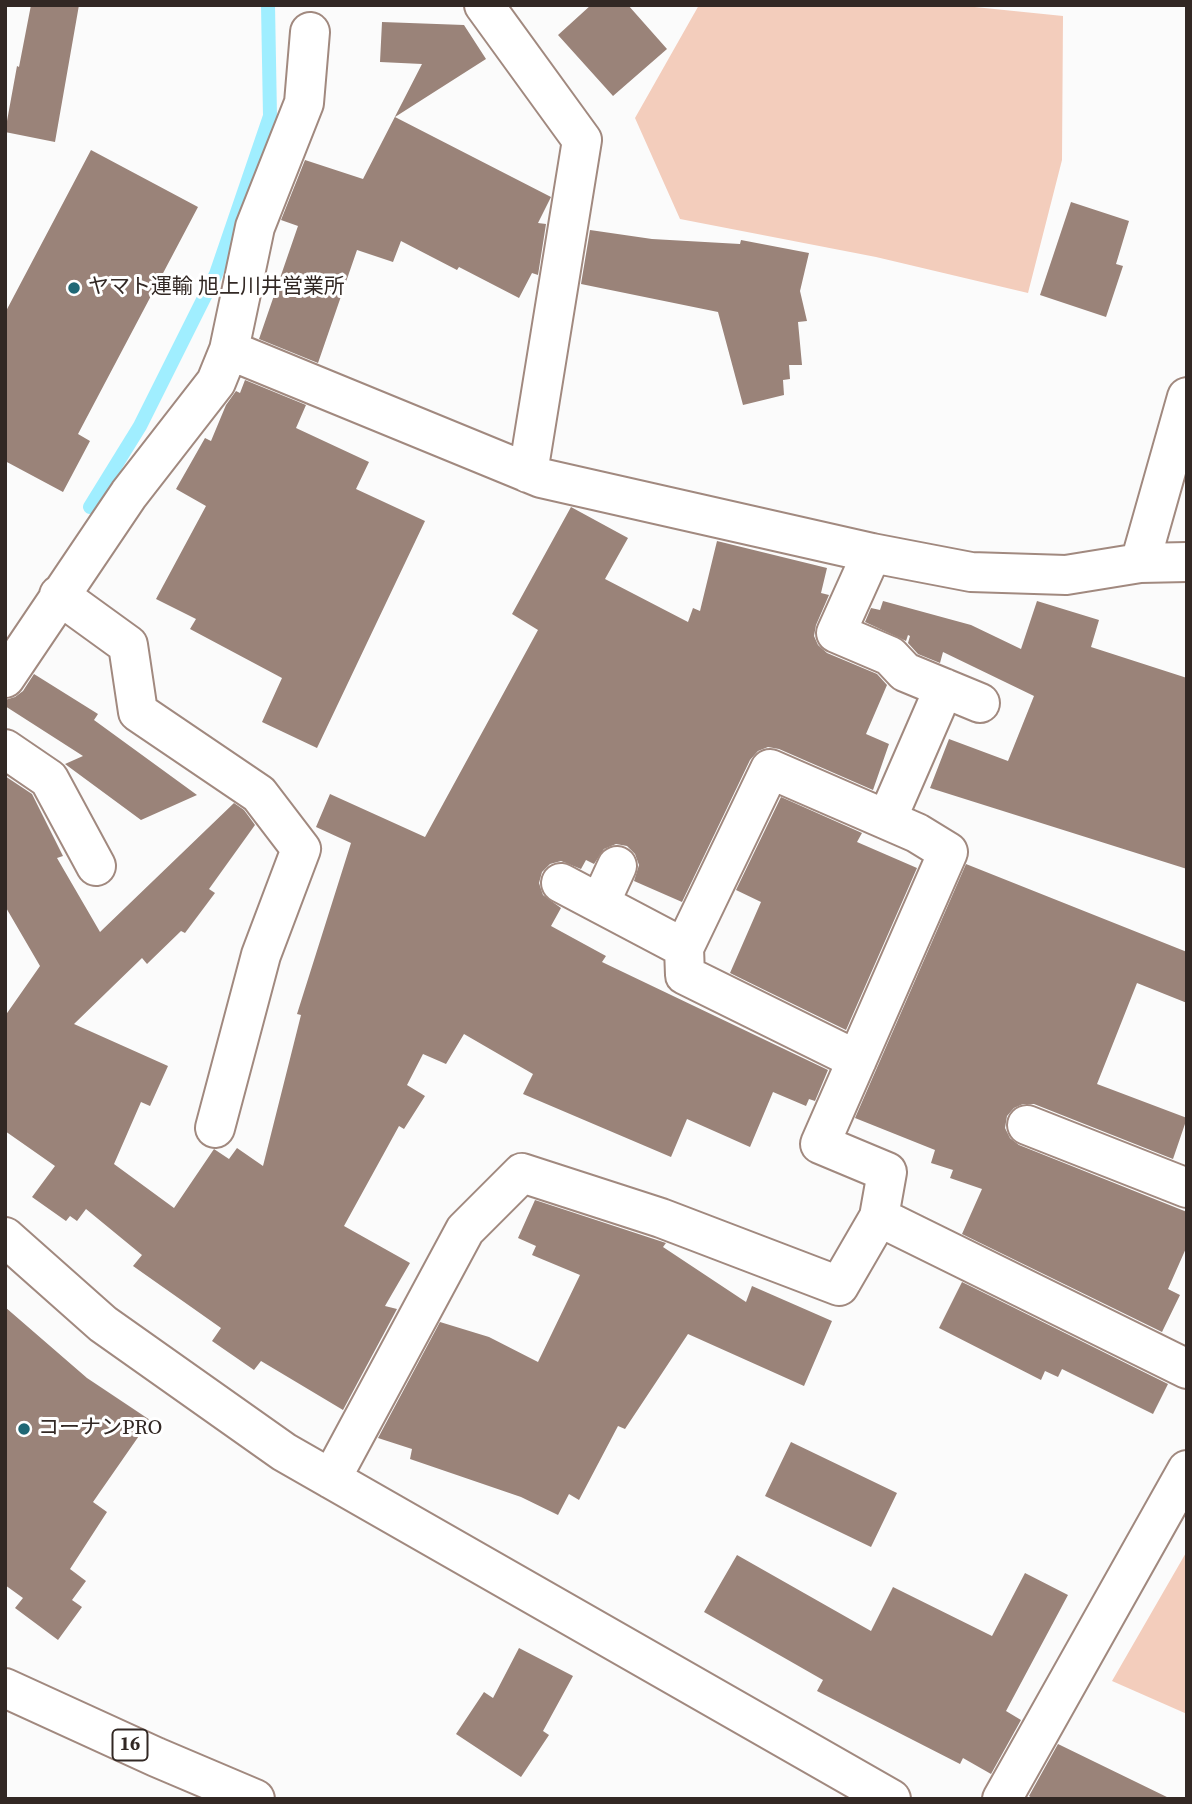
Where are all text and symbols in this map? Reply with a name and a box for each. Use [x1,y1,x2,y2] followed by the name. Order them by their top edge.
[88,275,345,301] place label: ヤマト運輸 旭上川井営業所
[66,280,82,296] marker: ヤマト運輸 旭上川井営業所
[38,1416,162,1442] place label: コーナンPRO
[16,1421,32,1437] marker: コーナンPRO
[113,1730,148,1760] road number: 16

